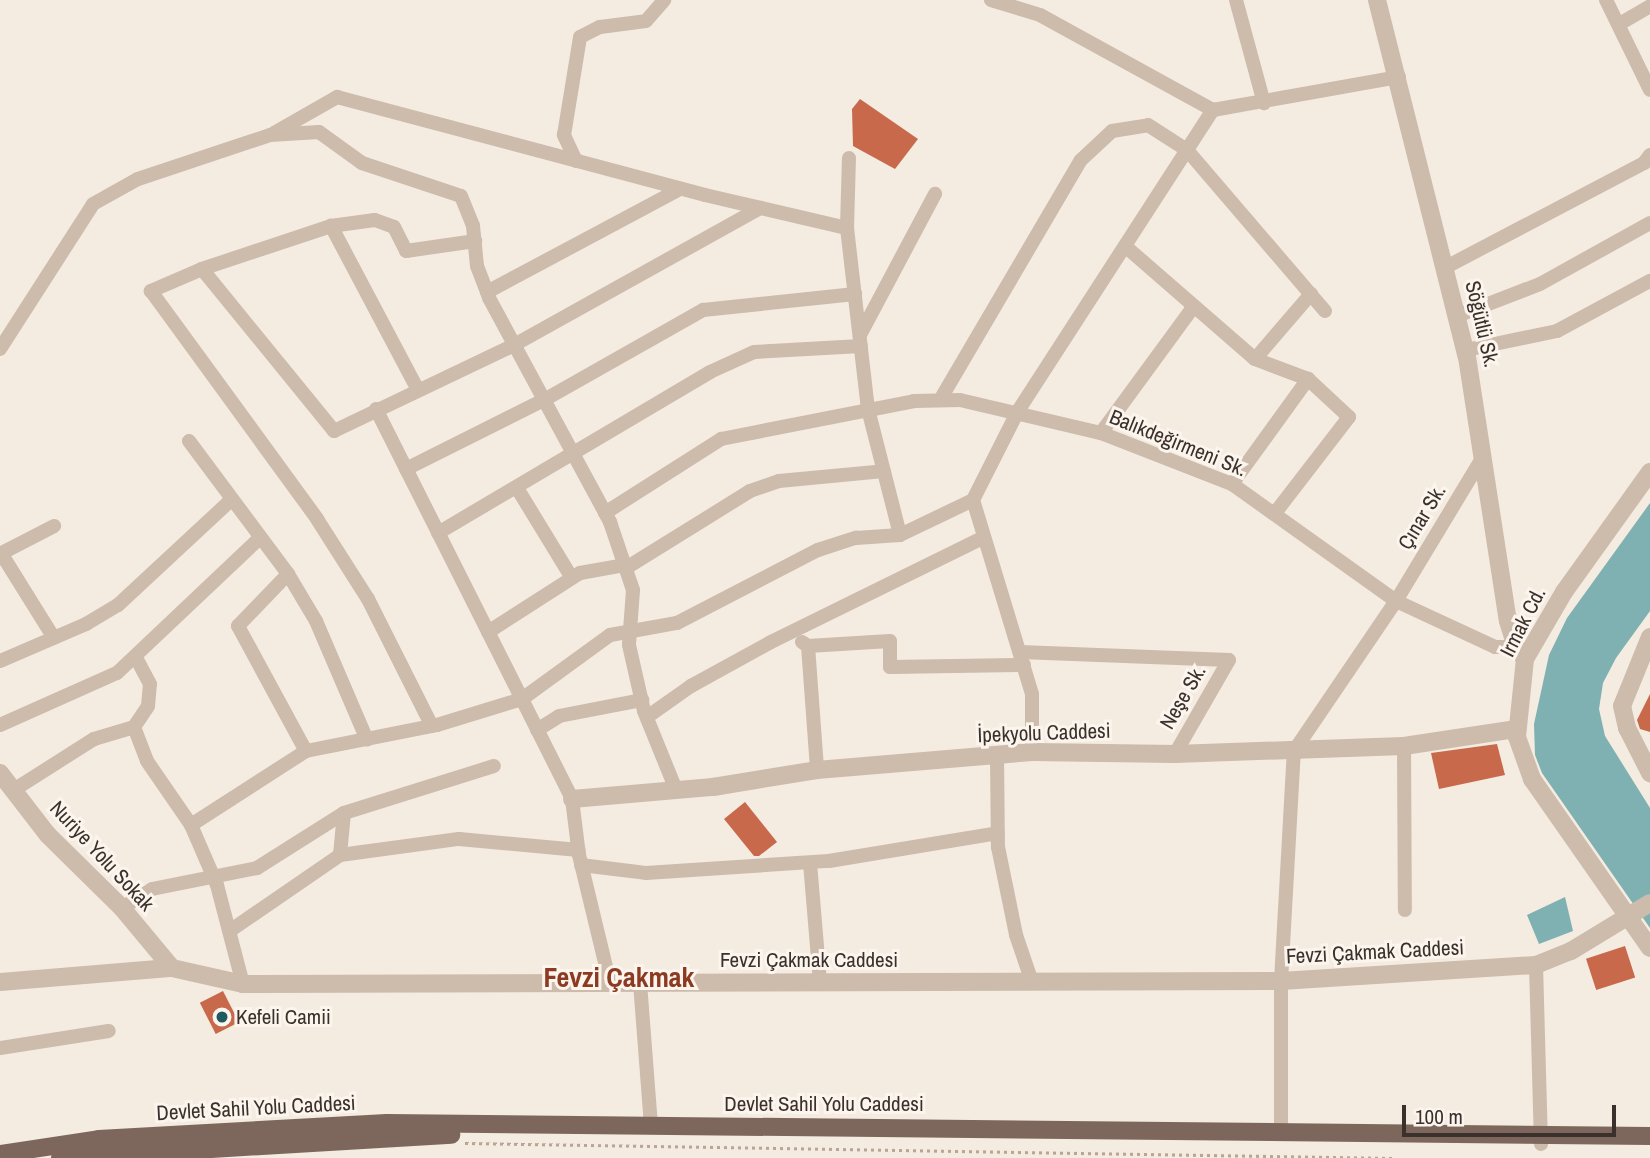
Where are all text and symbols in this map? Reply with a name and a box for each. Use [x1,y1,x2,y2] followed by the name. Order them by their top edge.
[1460,278,1504,370] street label: Söğütlü Sk.
[1106,404,1250,482] street label: Balıkdeğirmeni Sk.
[1393,480,1451,554] street label: Çınar Sk.
[1495,583,1551,661] street label: Irmak Cd.
[1155,660,1211,734] street label: Neşe Sk.
[977,718,1111,748] street label: İpekyolu Caddesi
[45,796,159,916] street label: Nuriye Yolu Sokak
[1285,935,1465,969] street label: Fevzi Çakmak Caddesi
[720,947,898,973] street label: Fevzi Çakmak Caddesi
[544,960,694,994] district label: Fevzi Çakmak
[236,1004,331,1030] place label: Kefeli Camii
[214,1009,230,1025] marker: Kefeli Camii
[156,1090,356,1126] street label: Devlet Sahil Yolu Caddesi
[724,1091,924,1117] street label: Devlet Sahil Yolu Caddesi
[1405,1092,1618,1136] scale bar
[1415,1102,1463,1131] text: 100 m

